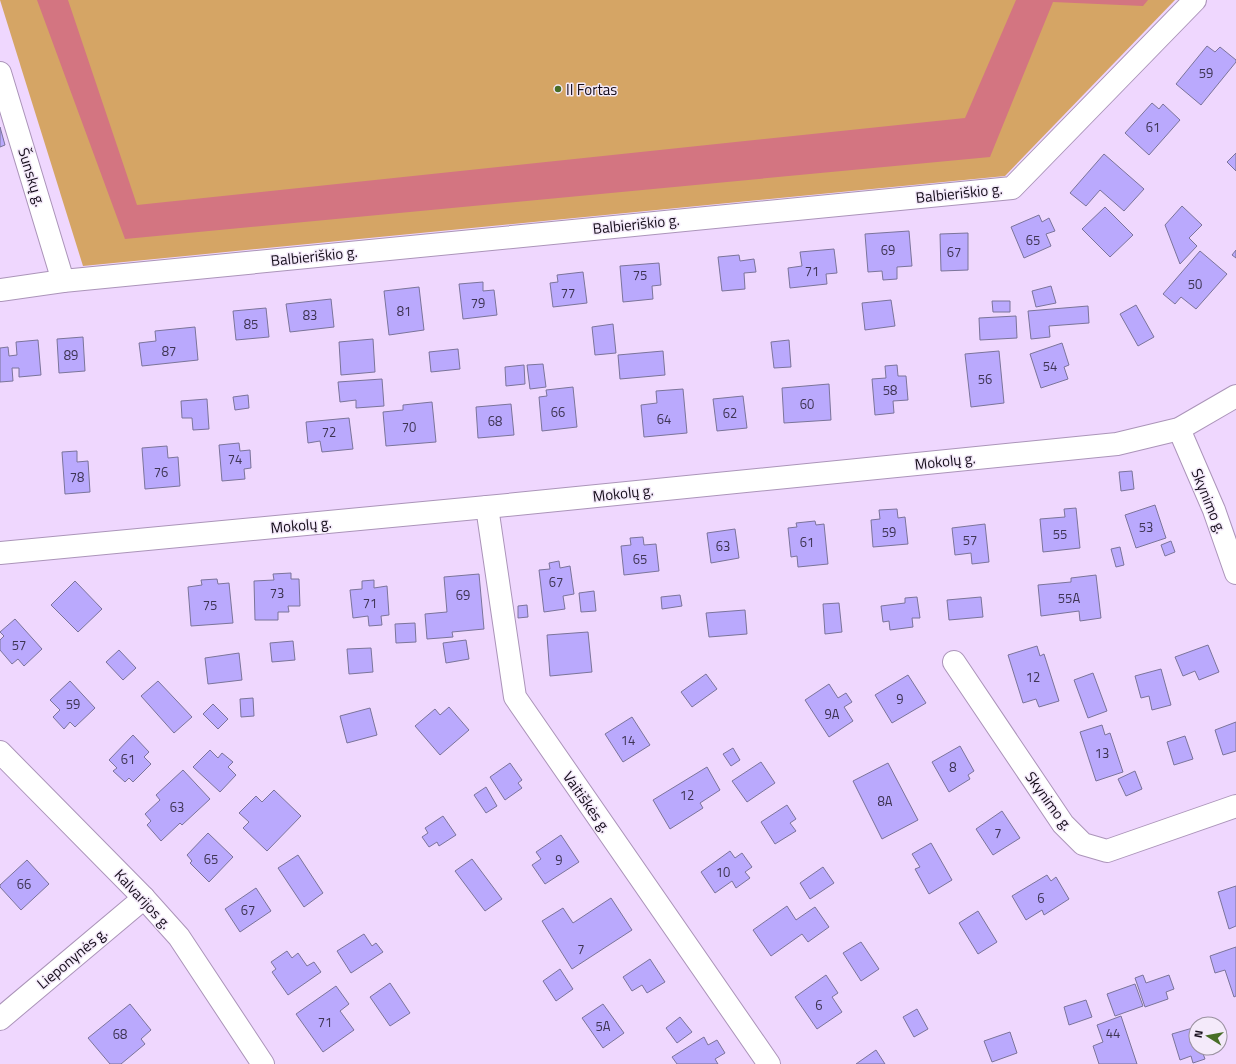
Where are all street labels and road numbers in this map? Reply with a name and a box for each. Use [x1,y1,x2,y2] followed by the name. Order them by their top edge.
[12,145,52,209] street label: Šunskų g.
[915,177,1003,209] street label: Balbieriškio g.
[592,208,680,240] street label: Balbieriškio g.
[270,240,358,272] street label: Balbieriškio g.
[913,446,977,476] street label: Mokolų g.
[1185,465,1233,537] street label: Skynimo g.
[591,478,655,508] street label: Mokolų g.
[270,511,332,539] street label: Mokolų g.
[1020,766,1078,836] street label: Skynimo g.
[557,767,617,837] street label: Vaitiškės g.
[109,864,177,934] street label: Kalvarijos g.
[32,922,112,994] street label: Lieponynės g.

